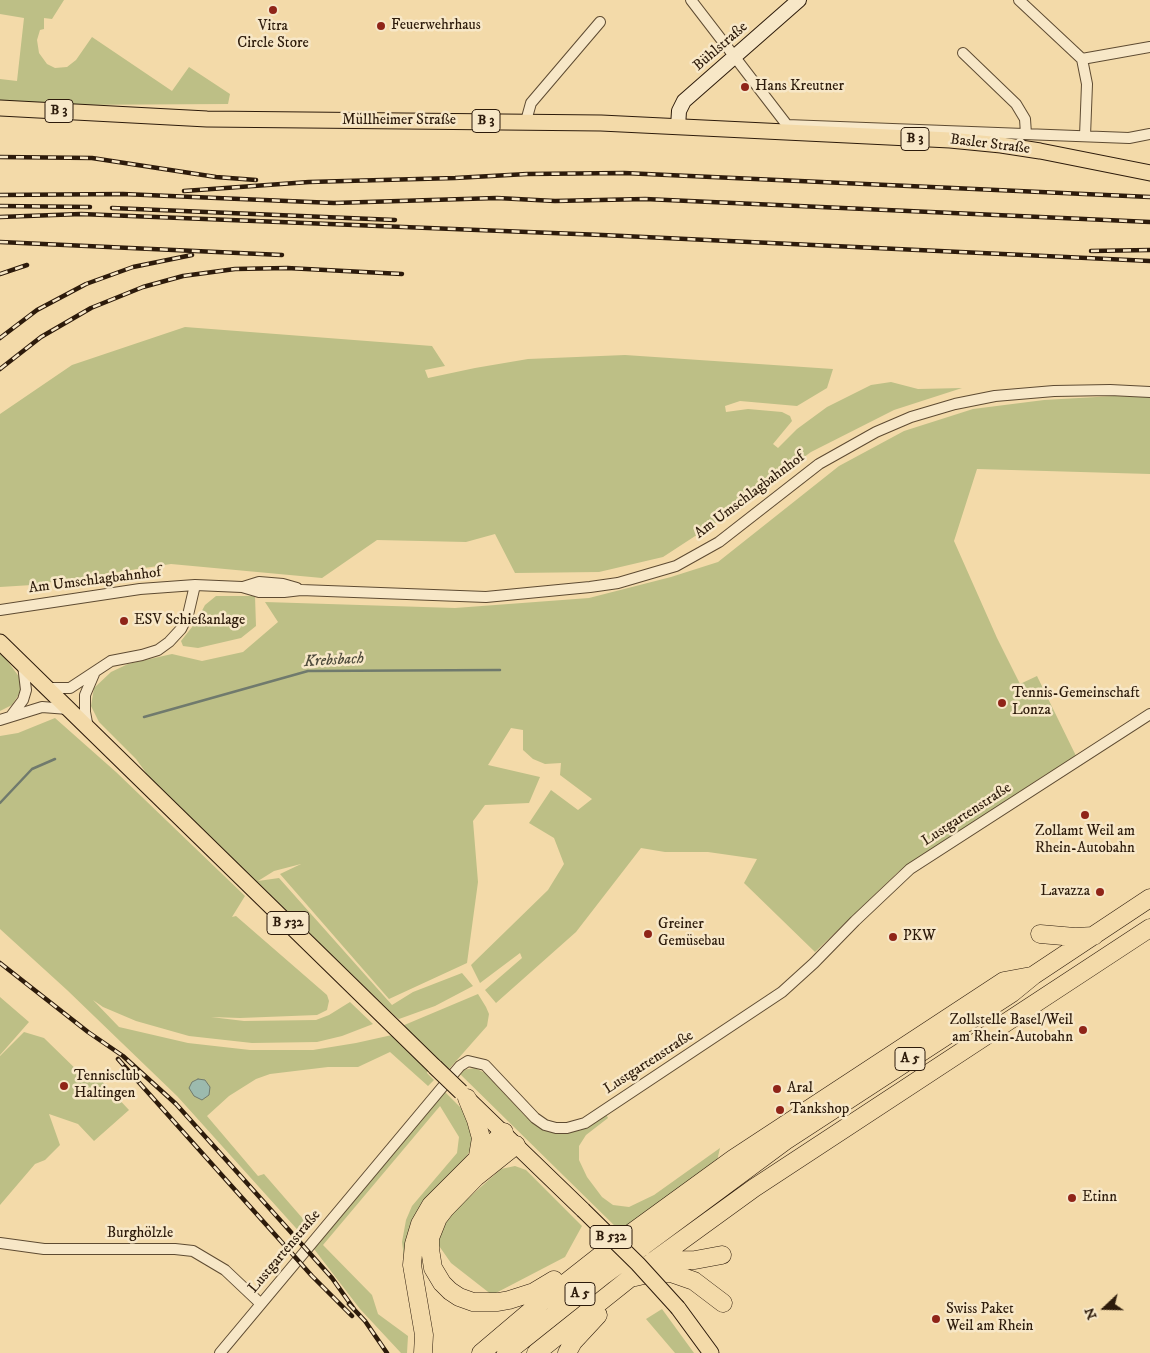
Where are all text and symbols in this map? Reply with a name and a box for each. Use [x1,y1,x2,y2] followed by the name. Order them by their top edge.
[267,4,279,16] marker: Vitra Circle Store
[391,17,481,35] place label: Feuerwehrhaus
[237,18,309,53] place label: Vitra Circle Store
[690,19,752,75] street label: Bühlstraße
[375,20,387,32] marker: Feuerwehrhaus
[755,78,844,96] place label: Hans Kreutner
[739,81,751,93] marker: Hans Kreutner
[45,100,73,122] road number: B 3
[472,110,500,132] road number: B 3
[342,112,456,130] street label: Müllheimer Straße
[901,128,929,150] road number: B 3
[949,131,1031,159] street label: Basler Straße
[691,449,809,543] street label: Am Umschlagbahnhof
[28,564,162,598] street label: Am Umschlagbahnhof
[134,612,245,630] place label: ESV Schießanlage
[118,615,130,627] marker: ESV Schießanlage
[303,650,365,672] water label: Krebsbach
[1012,685,1140,720] place label: Tennis-Gemeinschaft Lonza
[996,697,1008,709] marker: Tennis-Gemeinschaft Lonza
[919,779,1015,851] street label: Lustgartenstraße
[1079,809,1091,821] marker: Zollamt Weil am Rhein-Autobahn
[1035,823,1135,858] place label: Zollamt Weil am Rhein-Autobahn
[1041,883,1090,901] place label: Lavazza
[1094,886,1106,898] marker: Lavazza
[267,911,309,934] road number: B 532
[658,916,725,951] place label: Greiner Gemüsebau
[642,928,654,940] marker: Greiner Gemüsebau
[903,928,936,946] place label: PKW
[887,931,899,943] marker: PKW
[949,1012,1073,1047] place label: Zollstelle Basel/Weil am Rhein-Autobahn
[1077,1024,1089,1036] marker: Zollstelle Basel/Weil am Rhein-Autobahn
[601,1027,697,1099] street label: Lustgartenstraße
[895,1048,925,1070] road number: A 5
[74,1068,140,1103] place label: Tennisclub Haltingen
[58,1080,70,1092] marker: Tennisclub Haltingen
[787,1080,813,1098] place label: Aral
[771,1083,783,1095] marker: Aral
[790,1101,849,1119] place label: Tankshop
[774,1104,786,1116] marker: Tankshop
[1082,1189,1117,1207] place label: Etinn
[1066,1192,1078,1204] marker: Etinn
[245,1207,325,1297] street label: Lustgartenstraße
[107,1225,173,1243] street label: Burghölzle
[590,1226,632,1248] road number: B 532
[565,1282,595,1306] road number: A 5
[1080,1283,1130,1333] north arrow
[946,1301,1033,1336] place label: Swiss Paket Weil am Rhein
[1081,1305,1101,1322] text: N
[930,1313,942,1325] marker: Swiss Paket Weil am Rhein

